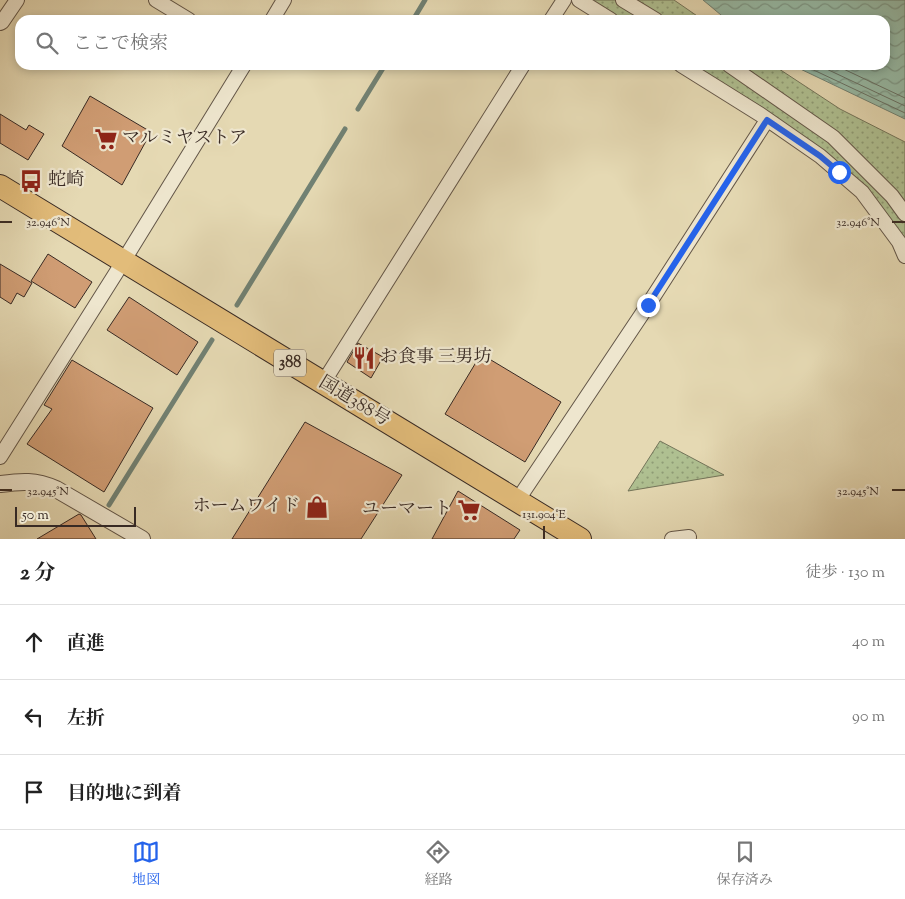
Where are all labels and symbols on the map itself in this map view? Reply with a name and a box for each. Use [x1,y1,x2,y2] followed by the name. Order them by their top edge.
[93,126,119,152] supermarket icon: マルミヤストア
[122,126,247,152] place label: マルミヤストア
[828,161,851,184] route start
[18,168,44,194] bus stop icon: 蛇崎
[48,168,84,194] place label: 蛇崎
[26,214,70,232] text: 32.946°N
[836,214,880,232] text: 32.946°N
[637,294,660,317] route end
[351,345,377,371] restaurant icon: お食事 三男坊
[380,345,492,371] place label: お食事 三男坊
[274,349,306,376] road number: 388
[313,370,395,434] street label: 国道388号
[27,483,69,501] text: 32.945°N
[837,483,879,501] text: 32.945°N
[193,494,300,520] place label: ホームワイド
[304,494,330,520] shop icon: ホームワイド
[362,497,452,523] place label: ユーマート
[456,497,482,523] supermarket icon: ユーマート
[15,504,136,527] scale bar
[522,506,567,524] text: 131.904°E

